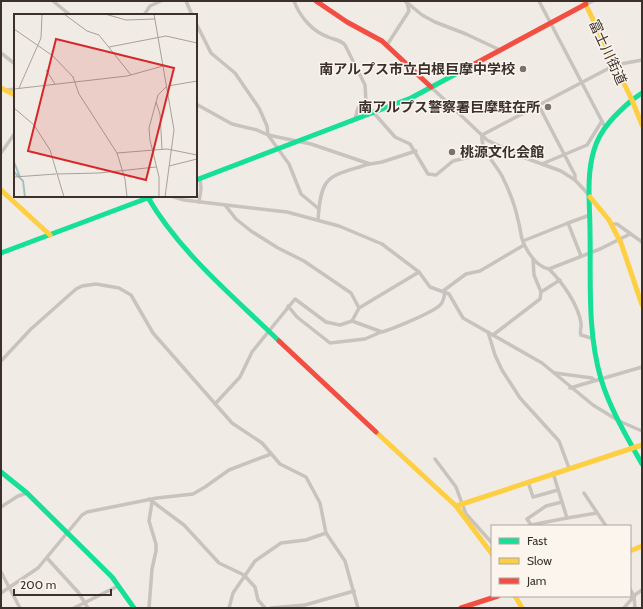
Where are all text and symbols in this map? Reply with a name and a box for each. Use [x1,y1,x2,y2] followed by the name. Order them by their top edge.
[14,14,197,197] inset map
[585,16,631,88] street label: 富士川街道
[319,60,515,78] place label: 南アルプス市立白根巨摩中学校
[518,64,528,74] marker: 南アルプス市立白根巨摩中学校
[358,98,540,116] place label: 南アルプス警察署巨摩駐在所
[543,102,553,112] marker: 南アルプス警察署巨摩駐在所
[460,143,544,161] place label: 桃源文化会館
[447,147,457,157] marker: 桃源文化会館
[491,525,631,597] legend
[527,533,547,548] text: Fast
[527,553,552,568] text: Slow
[14,571,111,597] scale bar
[526,573,546,588] text: Jam
[20,577,56,592] text: 200 m

